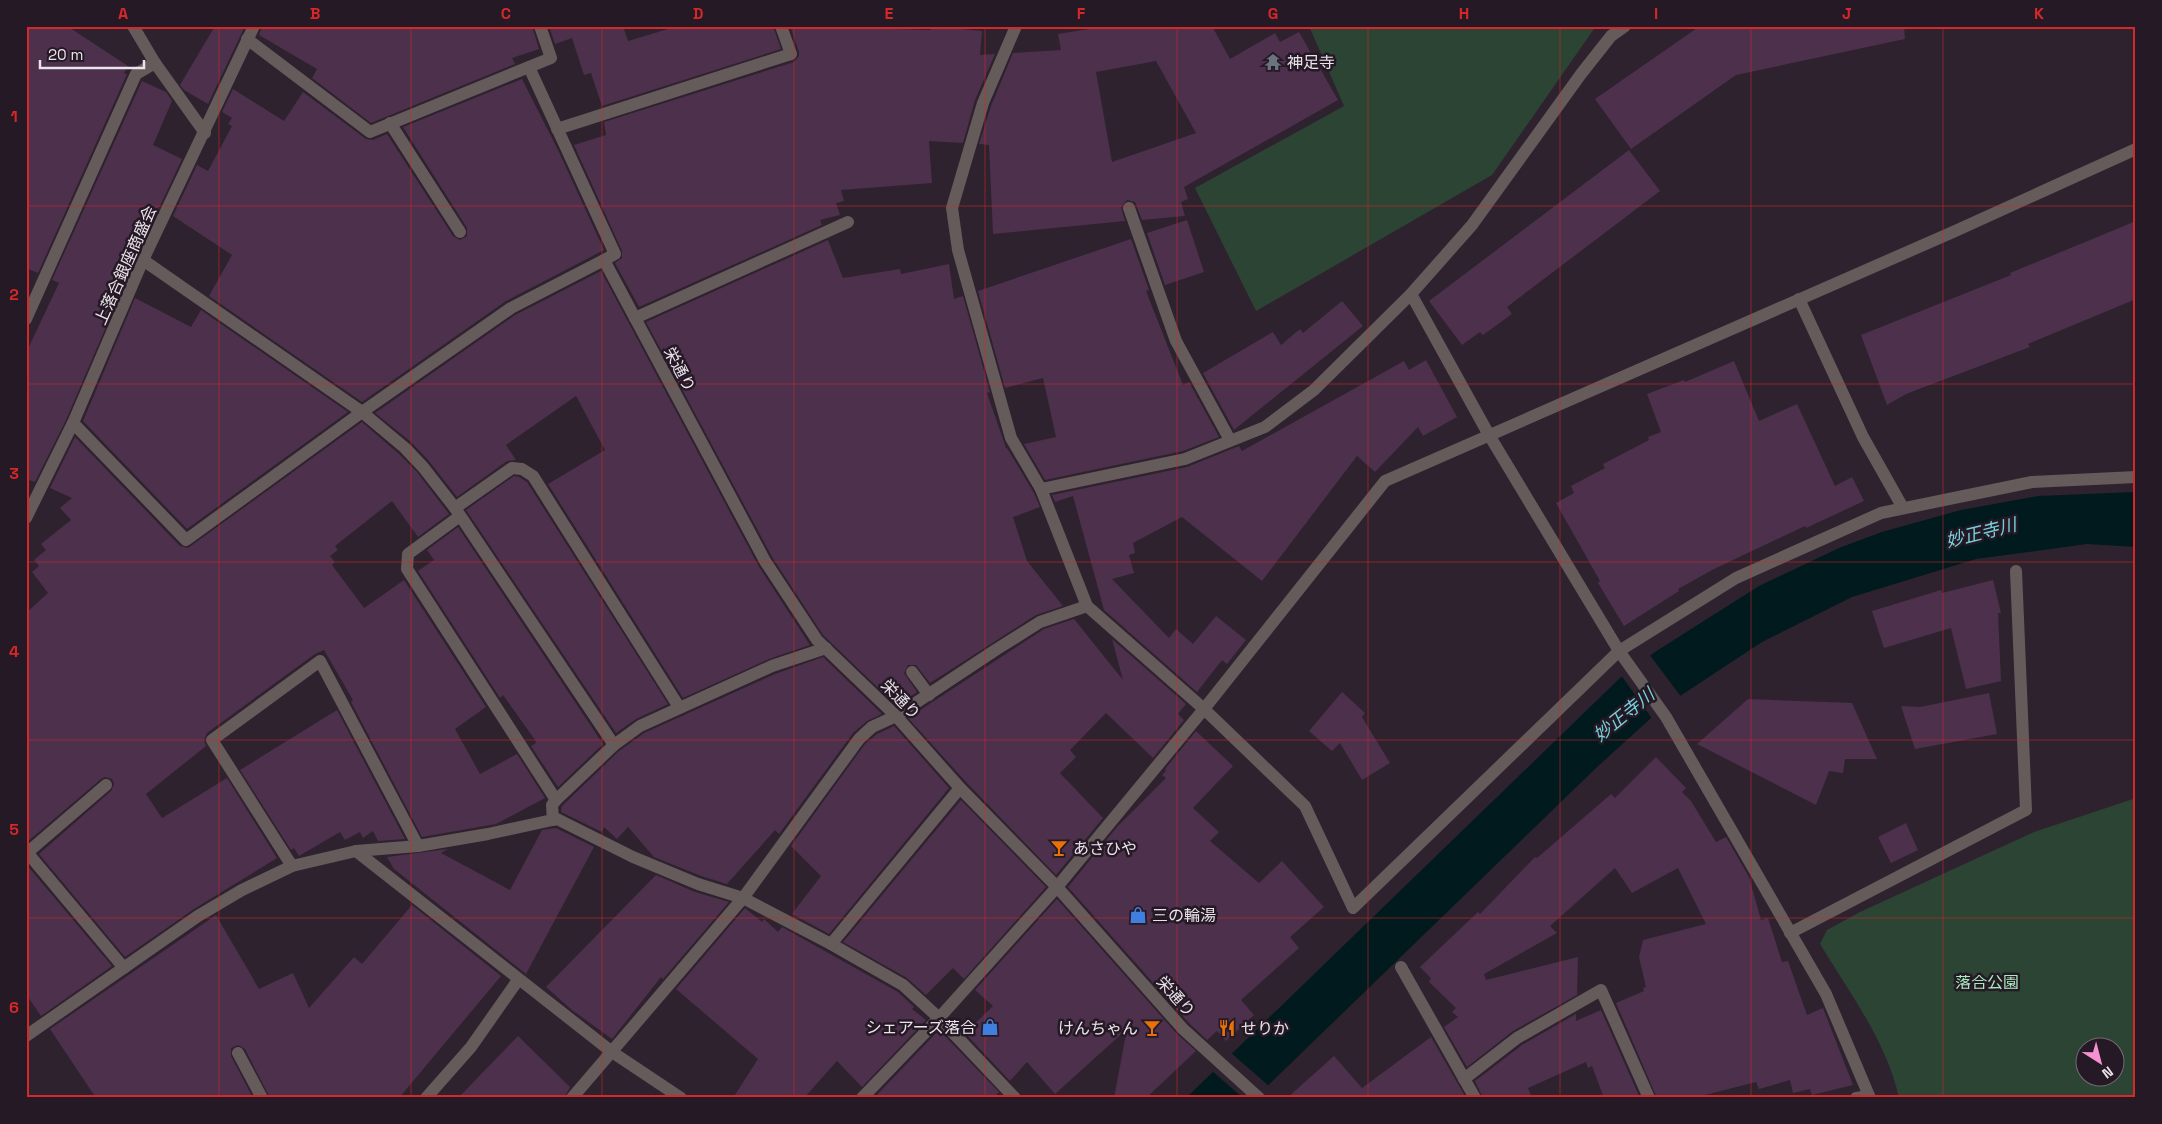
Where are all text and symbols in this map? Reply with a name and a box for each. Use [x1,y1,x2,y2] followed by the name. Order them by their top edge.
[118,3,128,24] text: A
[310,3,320,24] text: B
[501,3,511,24] text: C
[693,3,703,24] text: D
[885,3,894,24] text: E
[1077,3,1086,24] text: F
[1268,3,1278,24] text: G
[1459,3,1469,24] text: H
[1654,3,1658,24] text: I
[1842,3,1852,24] text: J
[2034,3,2044,24] text: K
[40,38,144,70] scale bar
[48,45,83,64] text: 20 m
[1263,52,1283,72] temple icon: 神足寺
[1287,52,1335,73] place label: 神足寺
[10,106,18,127] text: 1
[90,202,161,328] street label: 上落合銀座商盛会
[9,284,19,305] text: 2
[659,343,700,395] street label: 栄通り
[9,463,19,484] text: 3
[1943,512,2021,552] water label: 妙正寺川
[9,641,19,662] text: 4
[876,675,925,724] street label: 栄通り
[1588,682,1660,746] water label: 妙正寺川
[9,819,19,840] text: 5
[1049,838,1069,858] bar icon: あさひや
[1073,838,1137,859] place label: あさひや
[1128,905,1148,925] shop icon: 三の輪湯
[1152,905,1216,926] place label: 三の輪湯
[1152,971,1199,1021] street label: 栄通り
[1955,972,2019,993] park label: 落合公園
[9,997,19,1018] text: 6
[866,1017,976,1038] place label: シェアーズ落合
[980,1017,1000,1037] shop icon: シェアーズ落合
[1058,1018,1138,1039] place label: けんちゃん
[1142,1018,1162,1038] bar icon: けんちゃん
[1217,1018,1237,1038] restaurant icon: せりか
[1241,1018,1289,1039] place label: せりか
[2074,1036,2124,1086] north arrow
[2099,1062,2117,1083] text: N

